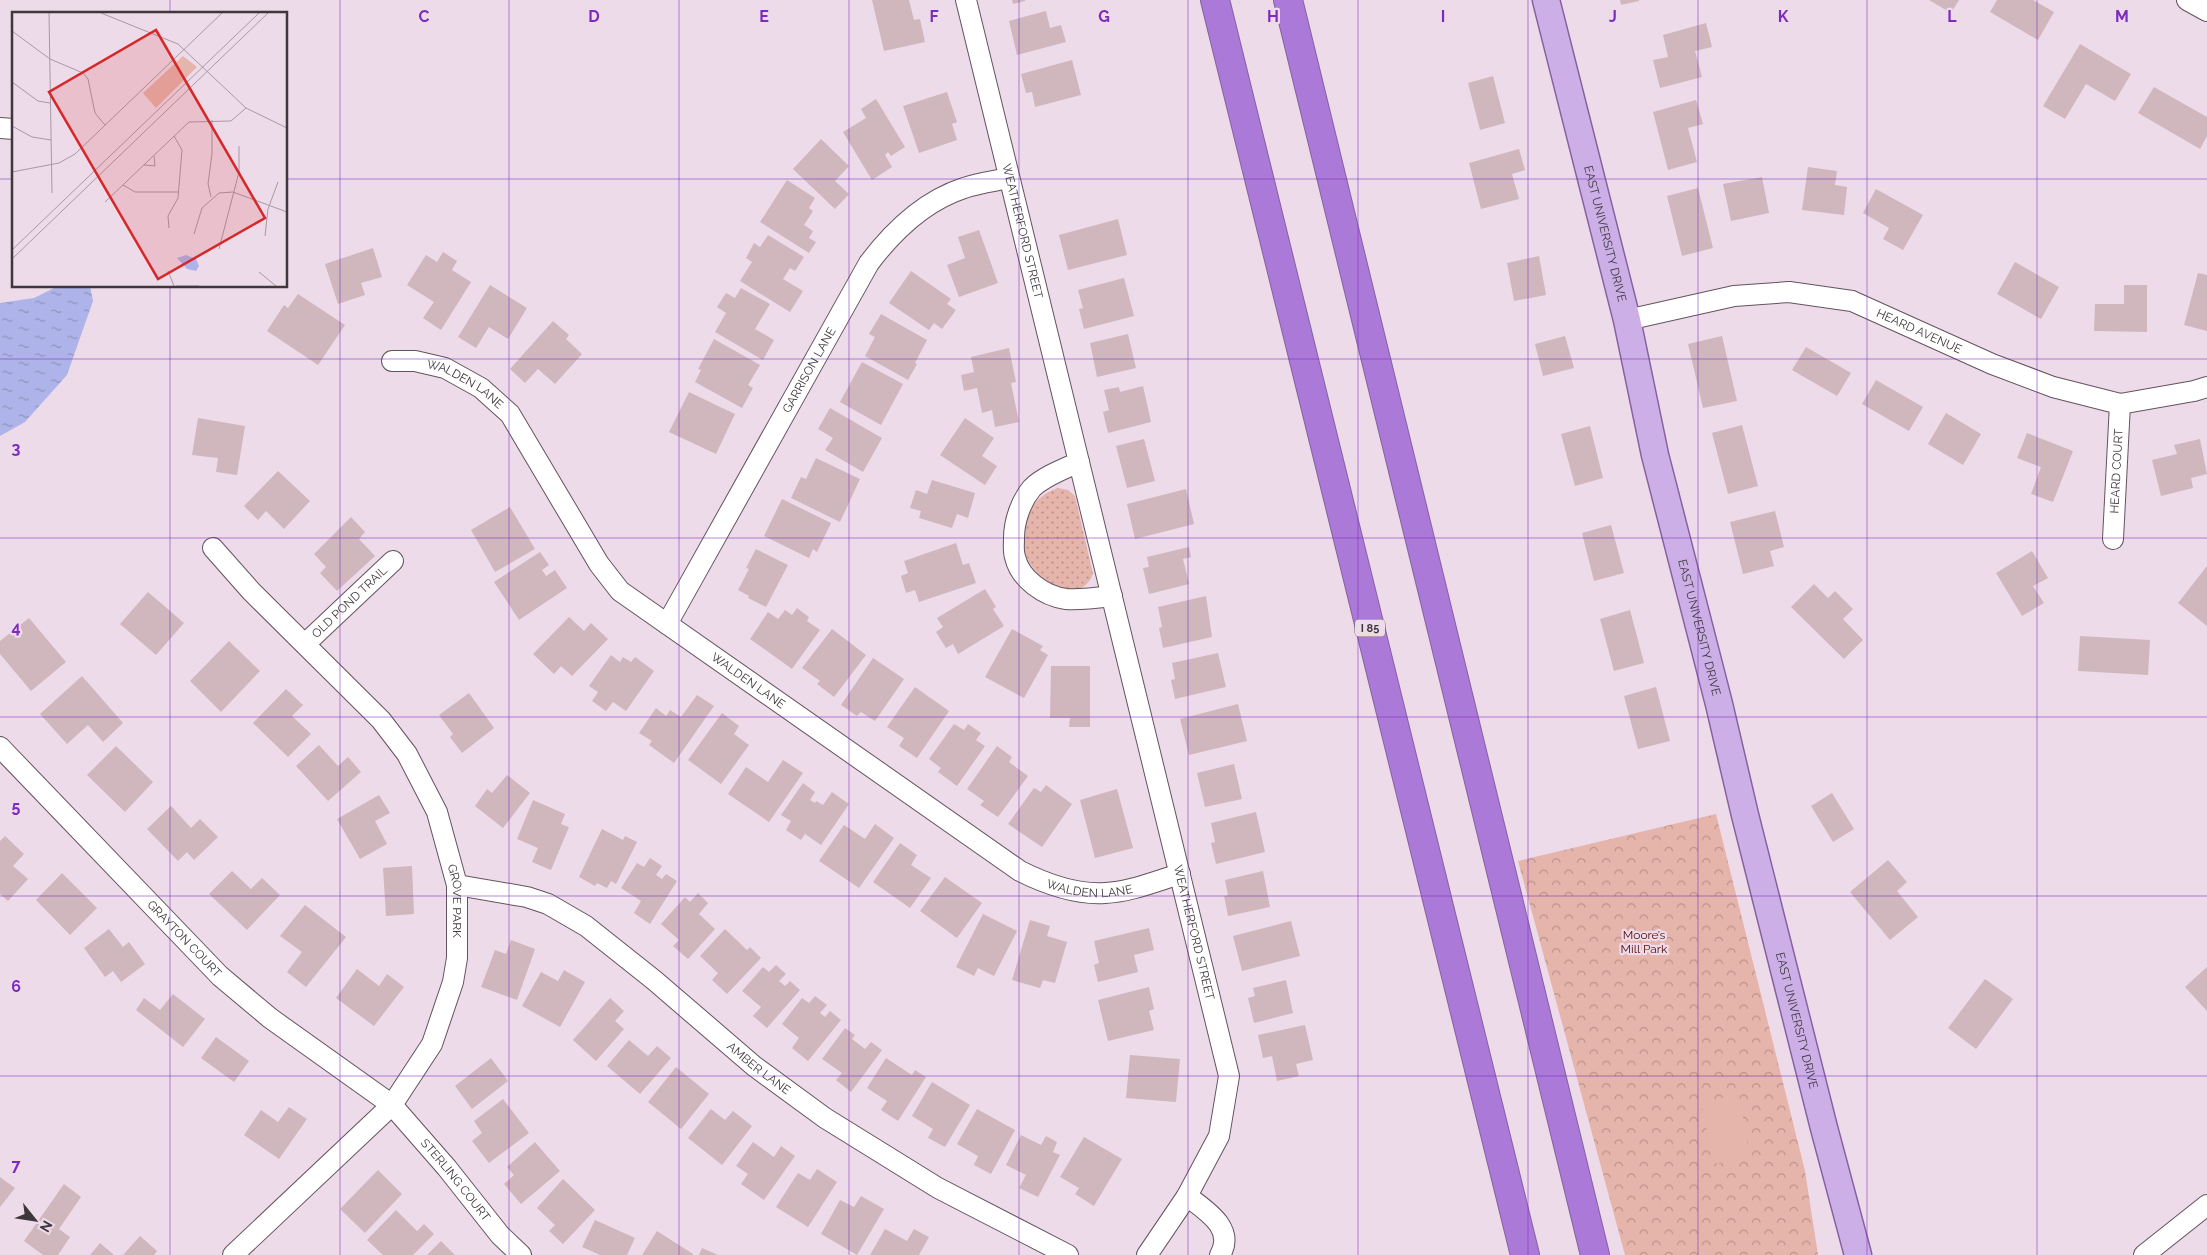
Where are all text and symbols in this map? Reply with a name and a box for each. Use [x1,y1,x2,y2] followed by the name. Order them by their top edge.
[419,7,430,26] text: C
[588,7,600,26] text: D
[759,7,769,26] text: E
[929,7,939,26] text: F
[1098,7,1110,26] text: G
[1267,7,1279,26] text: H
[1441,7,1445,26] text: I
[1609,7,1617,26] text: J
[1778,7,1789,26] text: K
[1947,7,1957,26] text: L
[2115,7,2129,26] text: M
[12,12,288,288] inset map
[999,162,1046,301] street label: WEATHERFORD STREET
[1581,164,1629,303] street label: EAST UNIVERSITY DRIVE
[1874,306,1964,356] street label: HEARD AVENUE
[780,325,839,415] street label: GARRISON LANE
[426,357,506,412] street label: WALDEN LANE
[2107,428,2126,514] street label: HEARD COURT
[12,439,21,458] text: 3
[1675,558,1724,697] street label: EAST UNIVERSITY DRIVE
[309,563,390,641] street label: OLD POND TRAIL
[11,618,21,637] text: 4
[1355,620,1385,636] road number: I 85
[709,650,788,711] street label: WALDEN LANE
[12,797,21,816] text: 5
[445,862,465,938] street label: GROVE PARK
[1171,864,1217,1002] street label: WEATHERFORD STREET
[1045,876,1134,900] street label: WALDEN LANE
[144,898,225,981] street label: GRAYTON COURT
[1621,928,1668,956] park label: Moore’s Mill Park
[1773,951,1821,1090] street label: EAST UNIVERSITY DRIVE
[11,977,21,996] text: 6
[724,1039,793,1097] street label: AMBER LANE
[418,1136,494,1224] street label: STERLING COURT
[12,1156,21,1175] text: 7
[10,1195,60,1245] north arrow
[37,1218,56,1235] text: N

